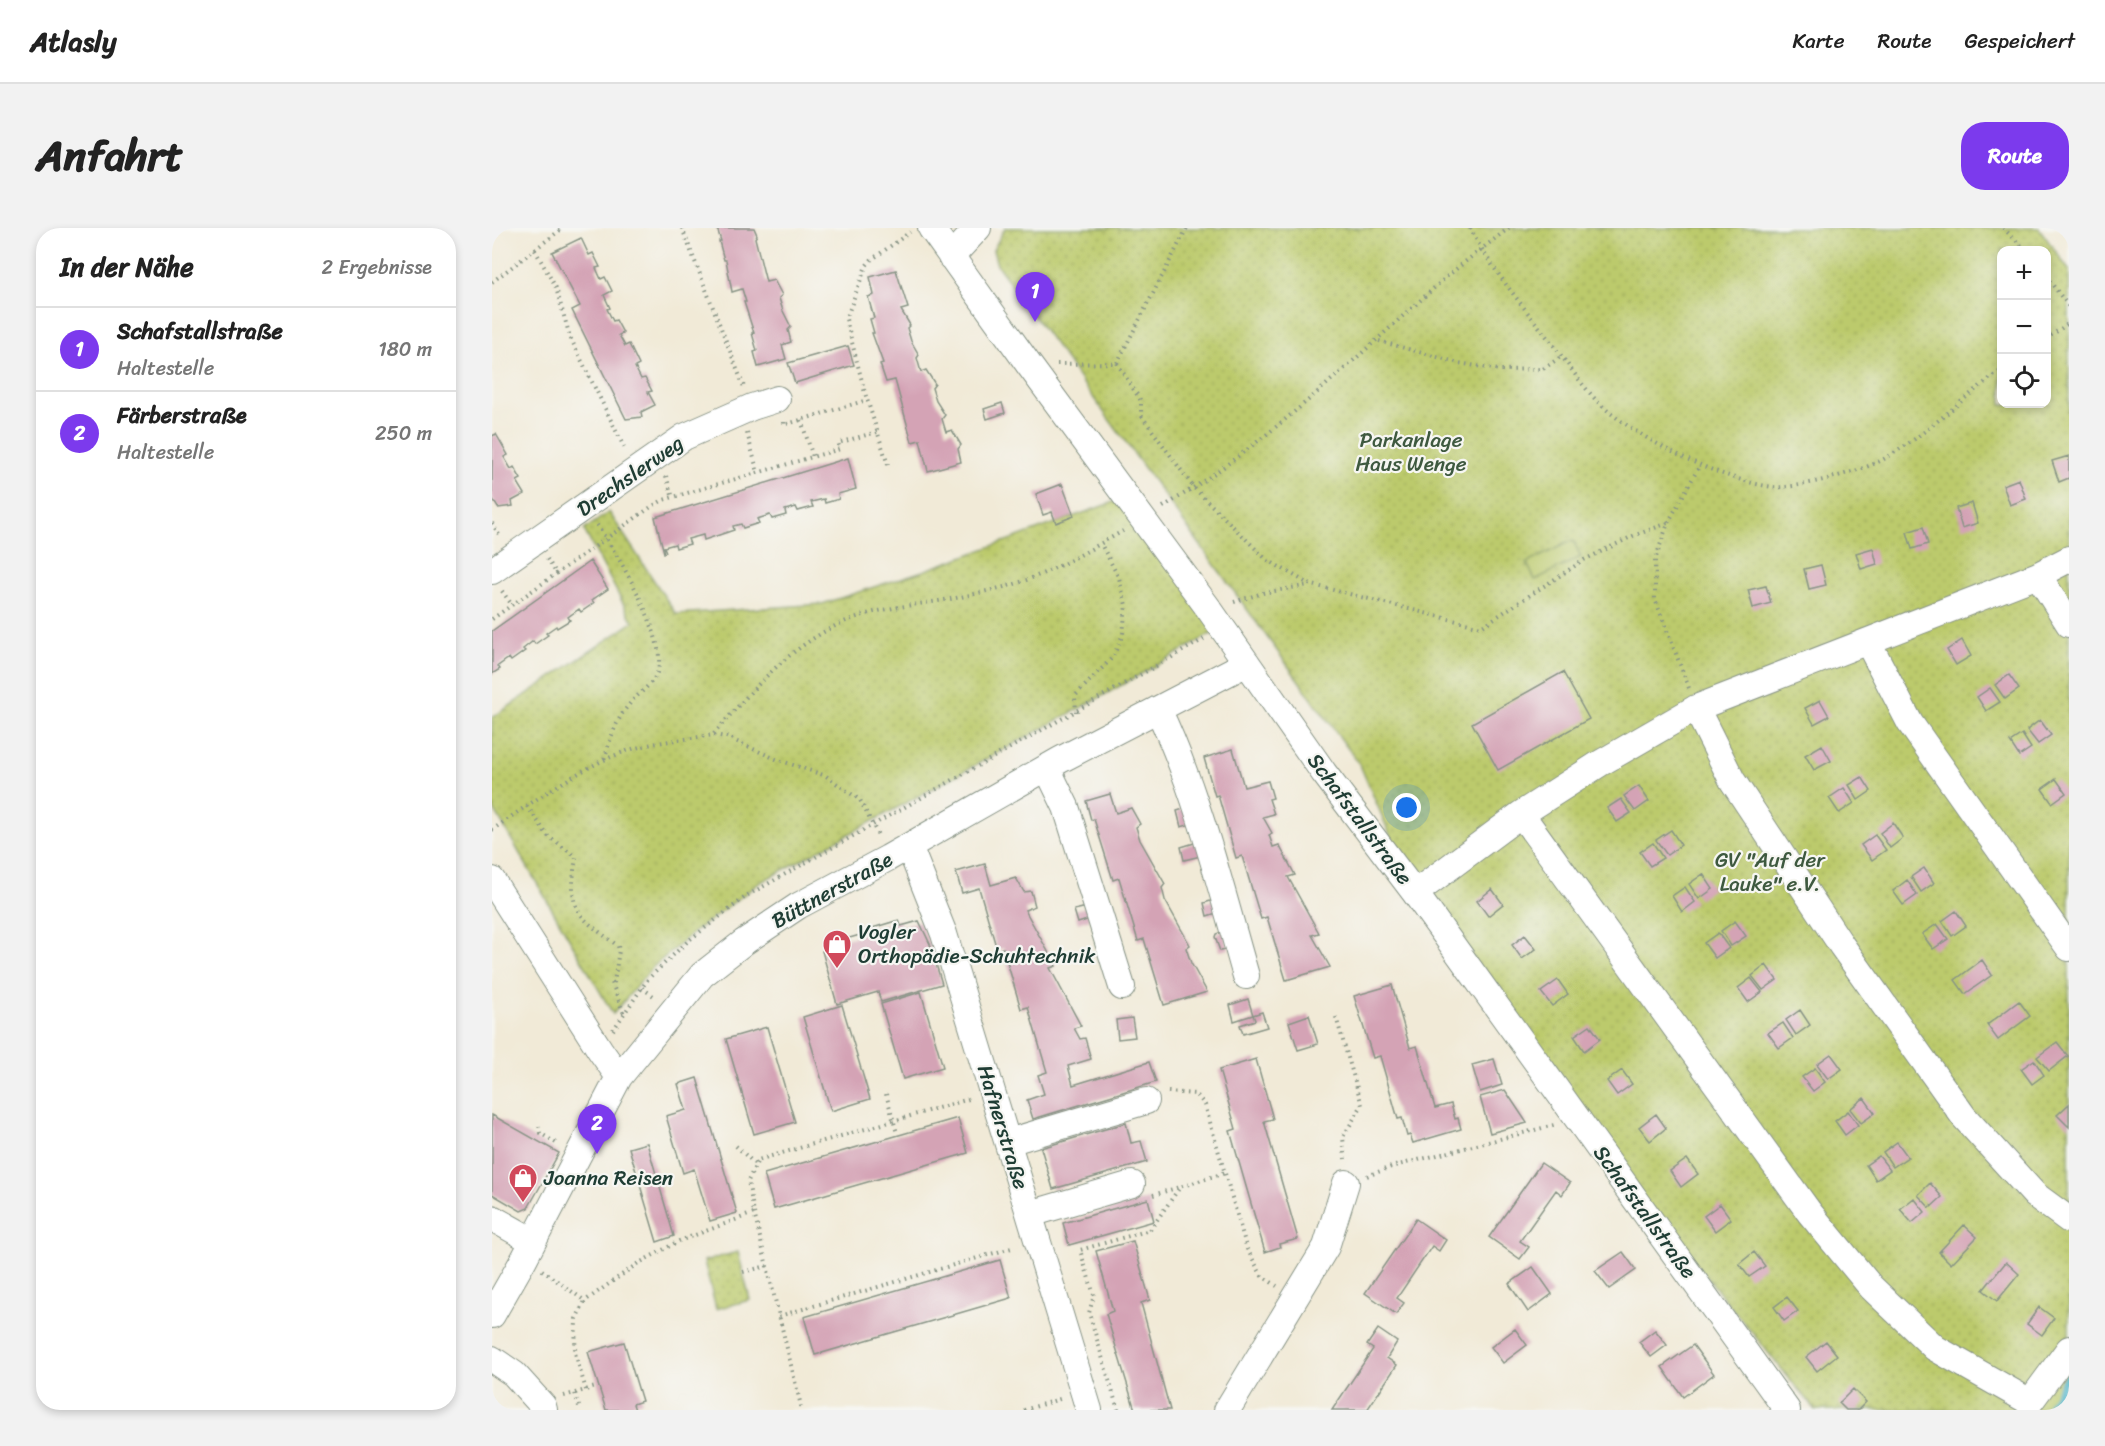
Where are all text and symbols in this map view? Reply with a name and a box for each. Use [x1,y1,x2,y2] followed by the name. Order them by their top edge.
[30,17,117,66] text: Atlasly
[1793,22,1844,60] text: Karte
[1877,22,1931,60] text: Route
[1964,22,2075,60] text: Gespeichert
[36,119,183,193] text: Anfahrt
[1961,122,2069,190] button: Route
[60,244,194,290] text: In der Nähe
[1997,246,2051,408] map controls
[1997,246,2051,300] button: +
[322,250,432,285] text: 2 Ergebnisse
[1016,272,1054,322] pin: 1
[1997,300,2051,354] button: −
[117,312,283,351] text: Schafstallstraße
[75,332,84,367] text: 1
[378,332,432,367] text: 180 m
[117,351,214,386] text: Haltestelle
[1997,354,2051,408] button: locate
[117,396,247,435] text: Färberstraße
[74,416,85,451] text: 2
[375,416,432,451] text: 250 m
[1355,421,1467,483] park label: Parkanlage Haus Wenge
[568,425,692,527] street label: Drechslerweg
[117,435,214,470] text: Haltestelle
[1297,744,1423,894] street label: Schafstallstraße
[1392,793,1421,822] your location
[764,841,900,939] street label: Büttnerstraße
[1715,841,1826,903] park label: GV "Auf der Lauke" e.V.
[858,913,1096,975] place label: Vogler Orthopädie-Schuhtechnik
[821,928,853,970] shop icon: Vogler Orthopädie-Schuhtechnik
[966,1060,1040,1194] street label: Hafnerstraße
[578,1104,616,1154] pin: 2
[1583,1137,1707,1287] street label: Schafstallstraße
[543,1159,673,1197] place label: Joanna Reisen
[507,1162,539,1204] shop icon: Joanna Reisen

